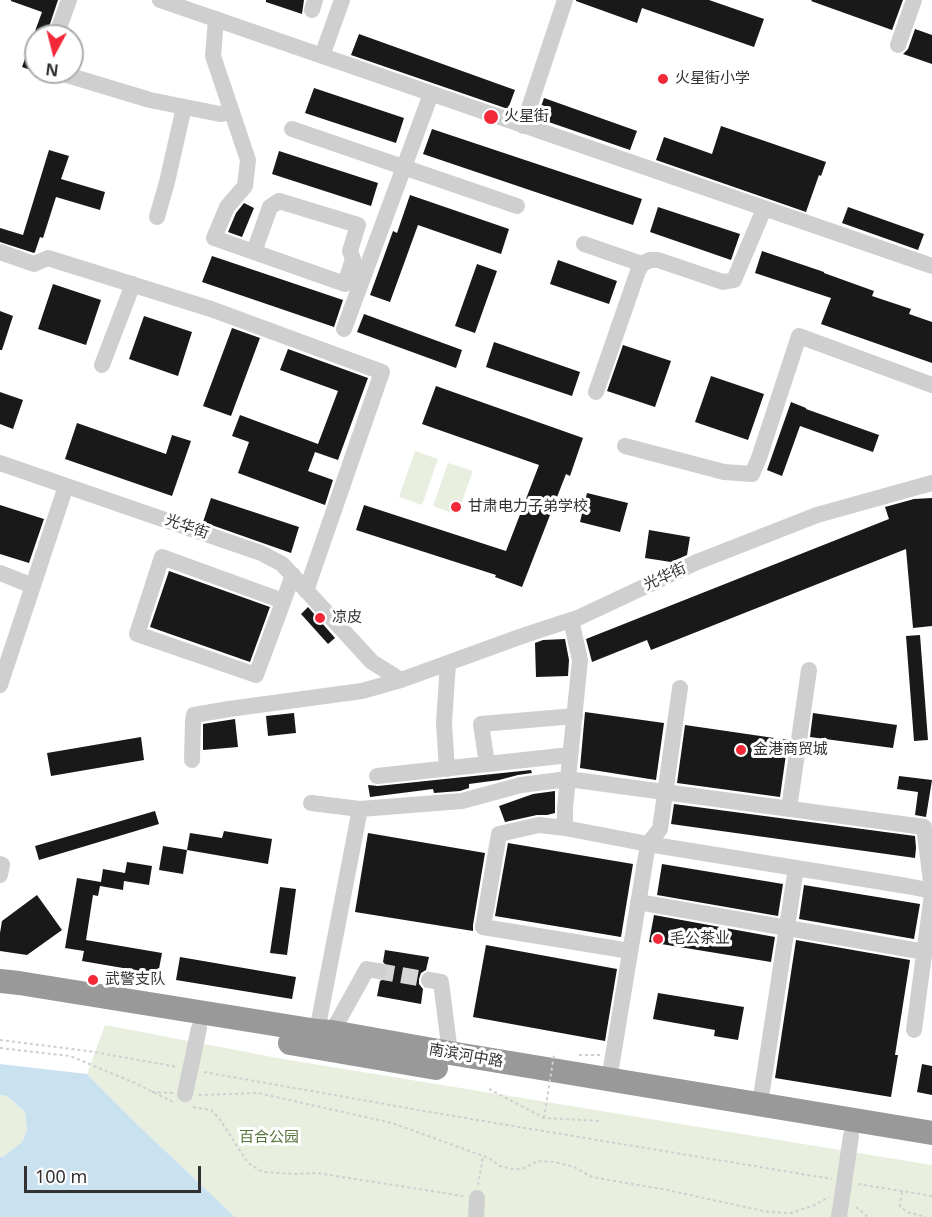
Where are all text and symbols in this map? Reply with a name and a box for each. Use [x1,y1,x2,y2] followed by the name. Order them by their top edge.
[24,24,84,84] north arrow
[44,58,60,82] text: N
[675,70,750,88] place label: 火星街小学
[656,72,670,86] marker: 火星街小学
[482,108,500,126] marker: 火星街
[504,108,549,126] place label: 火星街
[468,498,588,516] place label: 甘肃电力子弟学校
[449,500,463,514] marker: 甘肃电力子弟学校
[163,511,211,543] street label: 光华街
[641,559,689,595] street label: 光华街
[332,609,362,627] place label: 凉皮
[313,611,327,625] marker: 凉皮
[753,741,828,759] place label: 金港商贸城
[734,743,748,757] marker: 金港商贸城
[670,930,730,948] place label: 毛公茶业
[651,932,665,946] marker: 毛公茶业
[105,971,165,989] place label: 武警支队
[86,973,100,987] marker: 武警支队
[428,1041,504,1071] street label: 南滨河中路
[239,1129,299,1147] park label: 百合公园
[27,1154,204,1192] scale bar
[35,1164,87,1188] text: 100 m

